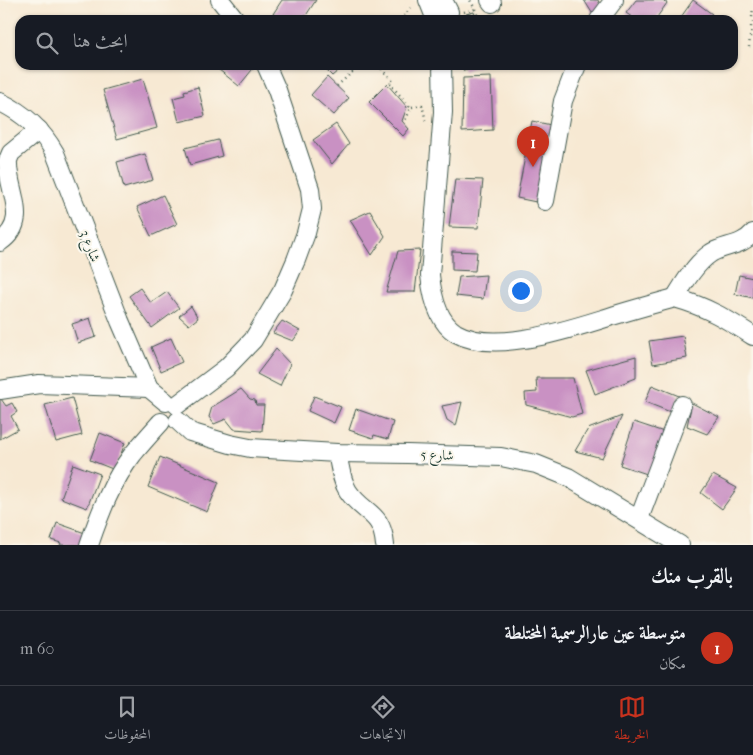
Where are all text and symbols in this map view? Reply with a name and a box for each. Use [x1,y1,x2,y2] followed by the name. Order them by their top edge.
[15,15,738,70] search box
[33,29,61,57] icon: search
[73,30,128,52] text: ابحث هنا
[517,126,549,167] pin: 1
[73,228,104,266] street label: شارع 3
[508,278,534,304] your location
[420,446,454,467] street label: شارع 5
[651,564,733,588] text: بالقرب منك
[504,622,686,644] text: متوسطة عين عارالرسمية المختلطة
[20,639,54,658] text: 60 m
[714,639,720,658] text: 1
[659,654,686,673] text: مكان
[104,693,151,748] tab: المحفوظات
[359,693,406,748] tab: الاتجاهات
[615,693,649,748] tab: الخريطة

